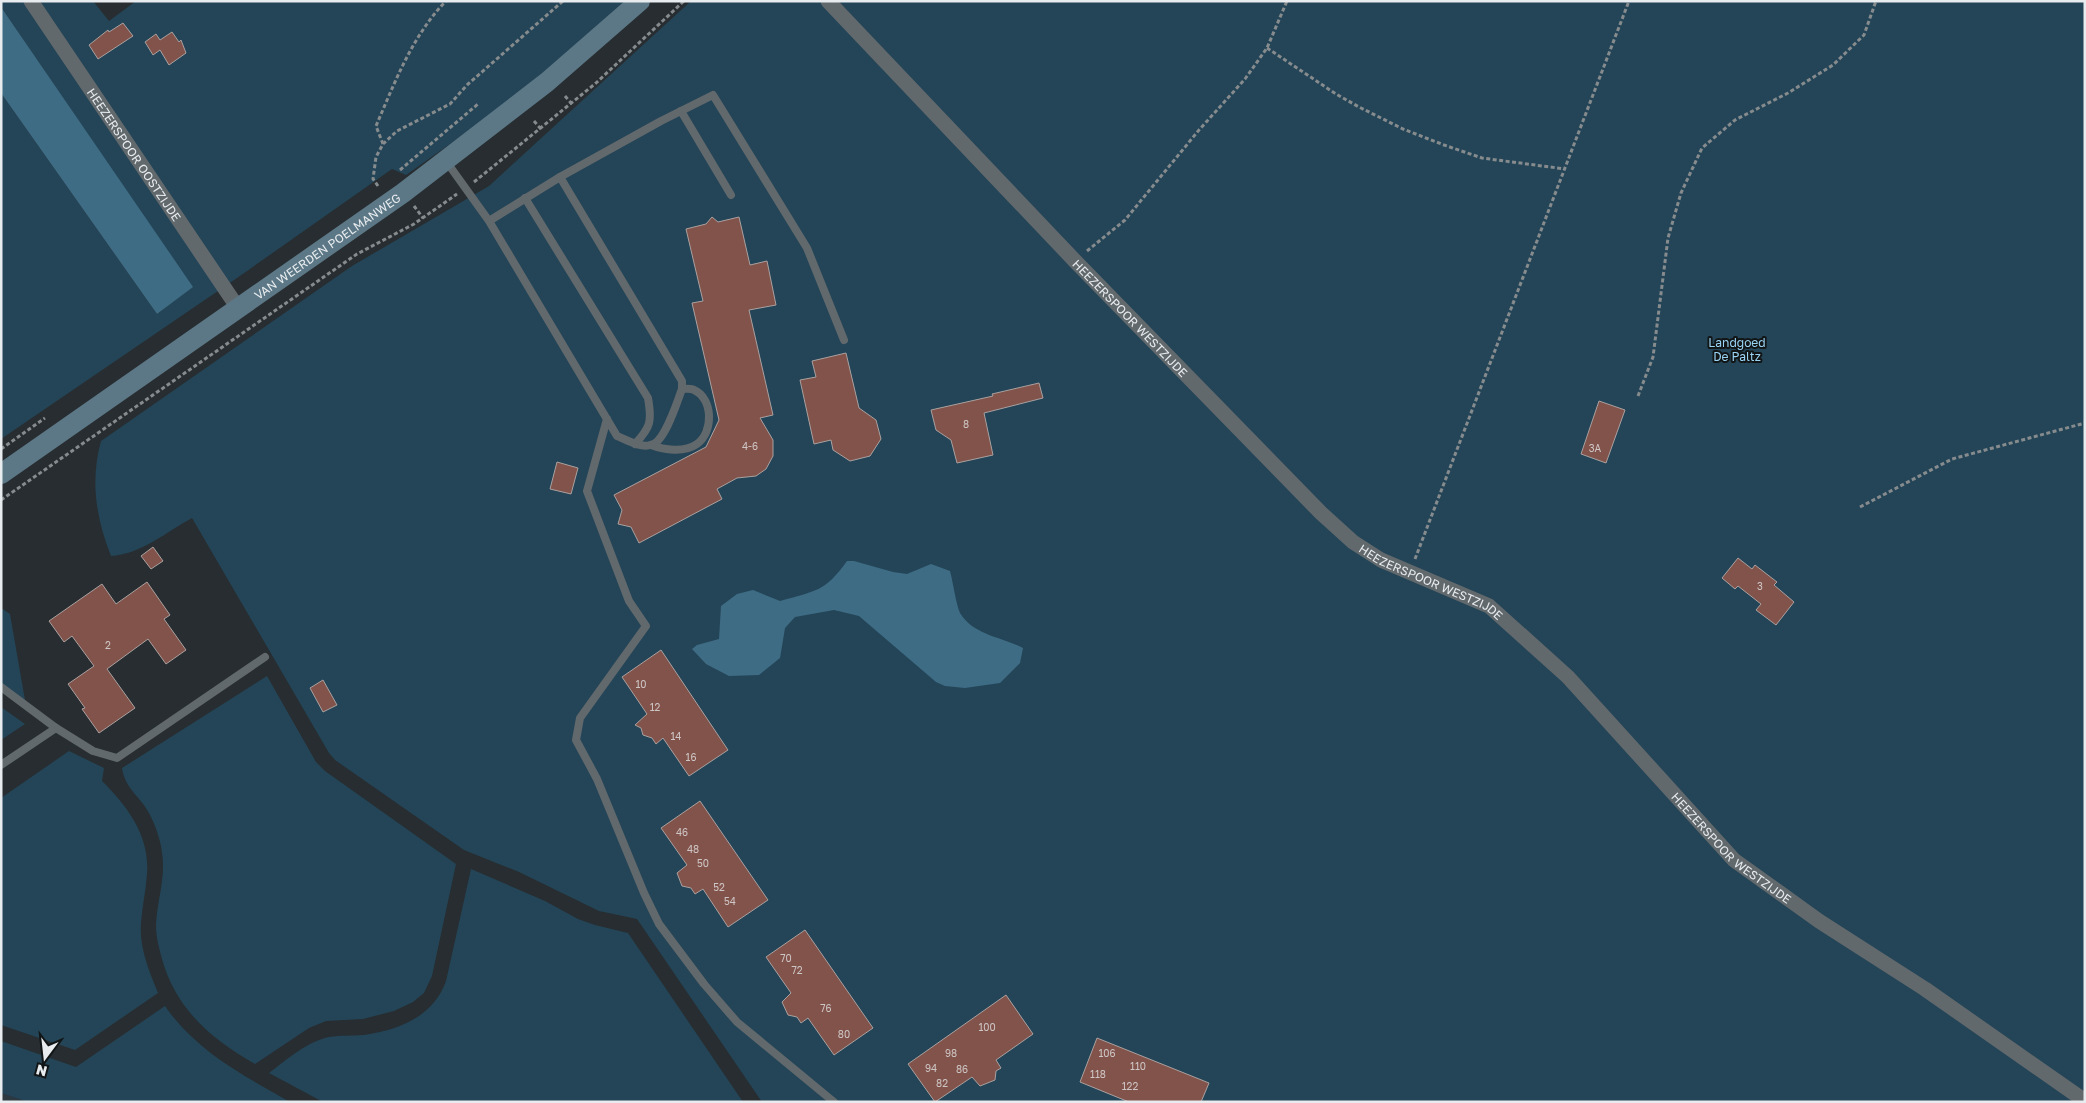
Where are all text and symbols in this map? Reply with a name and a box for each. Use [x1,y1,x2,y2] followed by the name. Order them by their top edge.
[84,85,185,224] street label: HEEZERSPOOR OOSTZIJDE
[251,190,403,302] street label: VAN WEERDEN POELMANWEG
[1070,256,1191,380] street label: HEEZERSPOOR WESTZIJDE
[1708,335,1766,364] park label: Landgoed De Paltz
[963,418,969,430] house number: 8
[742,440,758,452] house number: 4-6
[1589,442,1602,454] house number: 3A
[1356,540,1506,623] street label: HEEZERSPOOR WESTZIJDE
[1757,580,1763,592] house number: 3
[105,639,111,651] house number: 2
[635,678,647,690] house number: 10
[650,701,661,713] house number: 12
[671,730,681,742] house number: 14
[686,751,696,763] house number: 16
[1669,789,1795,906] street label: HEEZERSPOOR WESTZIJDE
[676,826,688,838] house number: 46
[687,843,699,855] house number: 48
[697,857,709,869] house number: 50
[713,881,725,893] house number: 52
[724,895,736,907] house number: 54
[780,952,792,964] house number: 70
[791,964,803,976] house number: 72
[820,1002,832,1014] house number: 76
[978,1021,996,1033] house number: 100
[838,1028,850,1040] house number: 80
[20,1033,70,1083] north arrow
[945,1047,957,1059] house number: 98
[1098,1047,1116,1059] house number: 106
[1130,1060,1146,1072] house number: 110
[34,1061,49,1081] text: N
[925,1062,937,1074] house number: 94
[956,1063,968,1075] house number: 86
[1090,1068,1106,1080] house number: 118
[936,1077,948,1089] house number: 82
[1122,1080,1138,1092] house number: 122

